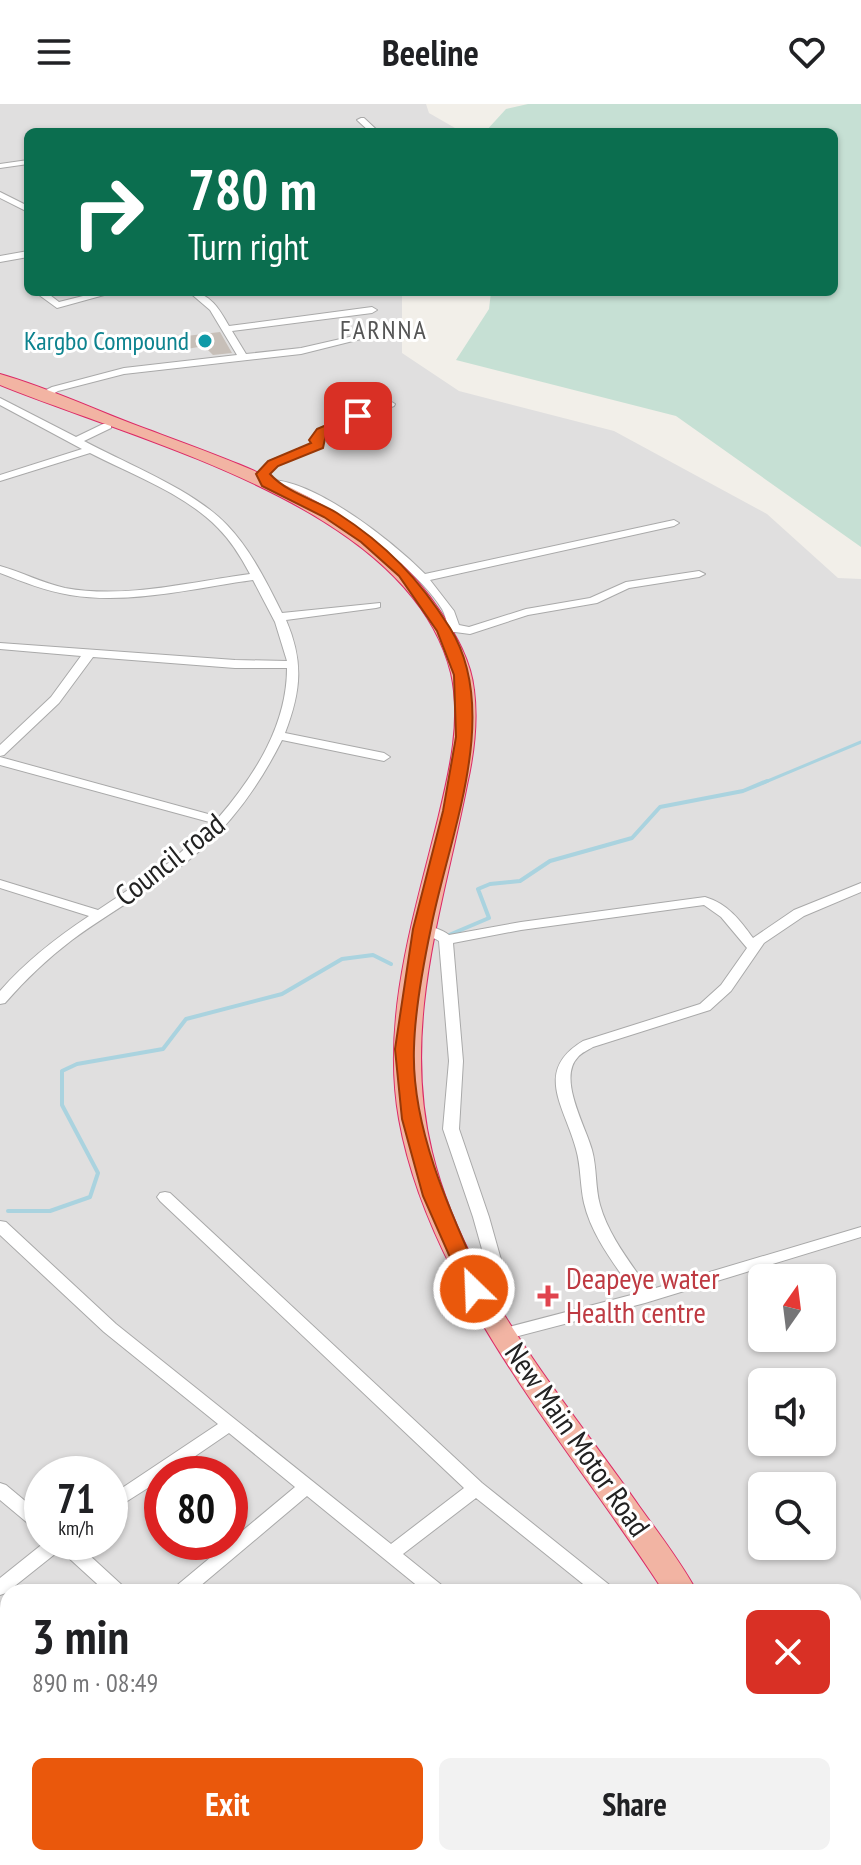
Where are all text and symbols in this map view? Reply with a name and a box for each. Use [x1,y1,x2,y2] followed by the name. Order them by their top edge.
[382,29,479,76] text: Beeline
[32,30,76,74] icon: menu
[785,30,829,74] icon: heart
[188,153,317,225] text: 780 m
[56,160,160,264] icon: right
[188,223,309,270] text: Turn right
[340,313,428,346] district label: FARNNA
[24,324,189,357] place label: Kargbo Compound
[196,332,214,350] marker: Kargbo Compound
[324,382,392,450] pin
[336,394,380,438] icon: arrive
[106,804,232,914] street label: Council road
[432,1247,516,1331] position arrow
[566,1258,720,1331] place label: Deapeye water Health centre
[748,1264,836,1352] north arrow
[748,1264,836,1560] map controls
[537,1285,559,1307] marker: Deapeye water Health centre
[497,1335,660,1544] street label: New Main Motor Road
[748,1368,836,1456] button: sound
[144,1456,248,1560] speed limit sign: 80
[57,1472,95,1524] text: 71
[748,1472,836,1560] button: search
[58,1515,94,1541] text: km/h
[32,1605,129,1667] text: 3 min
[746,1610,830,1694] button: close
[32,1666,158,1699] text: 890 m · 08:49
[32,1758,423,1850] button: Exit
[439,1758,830,1850] button: Share

